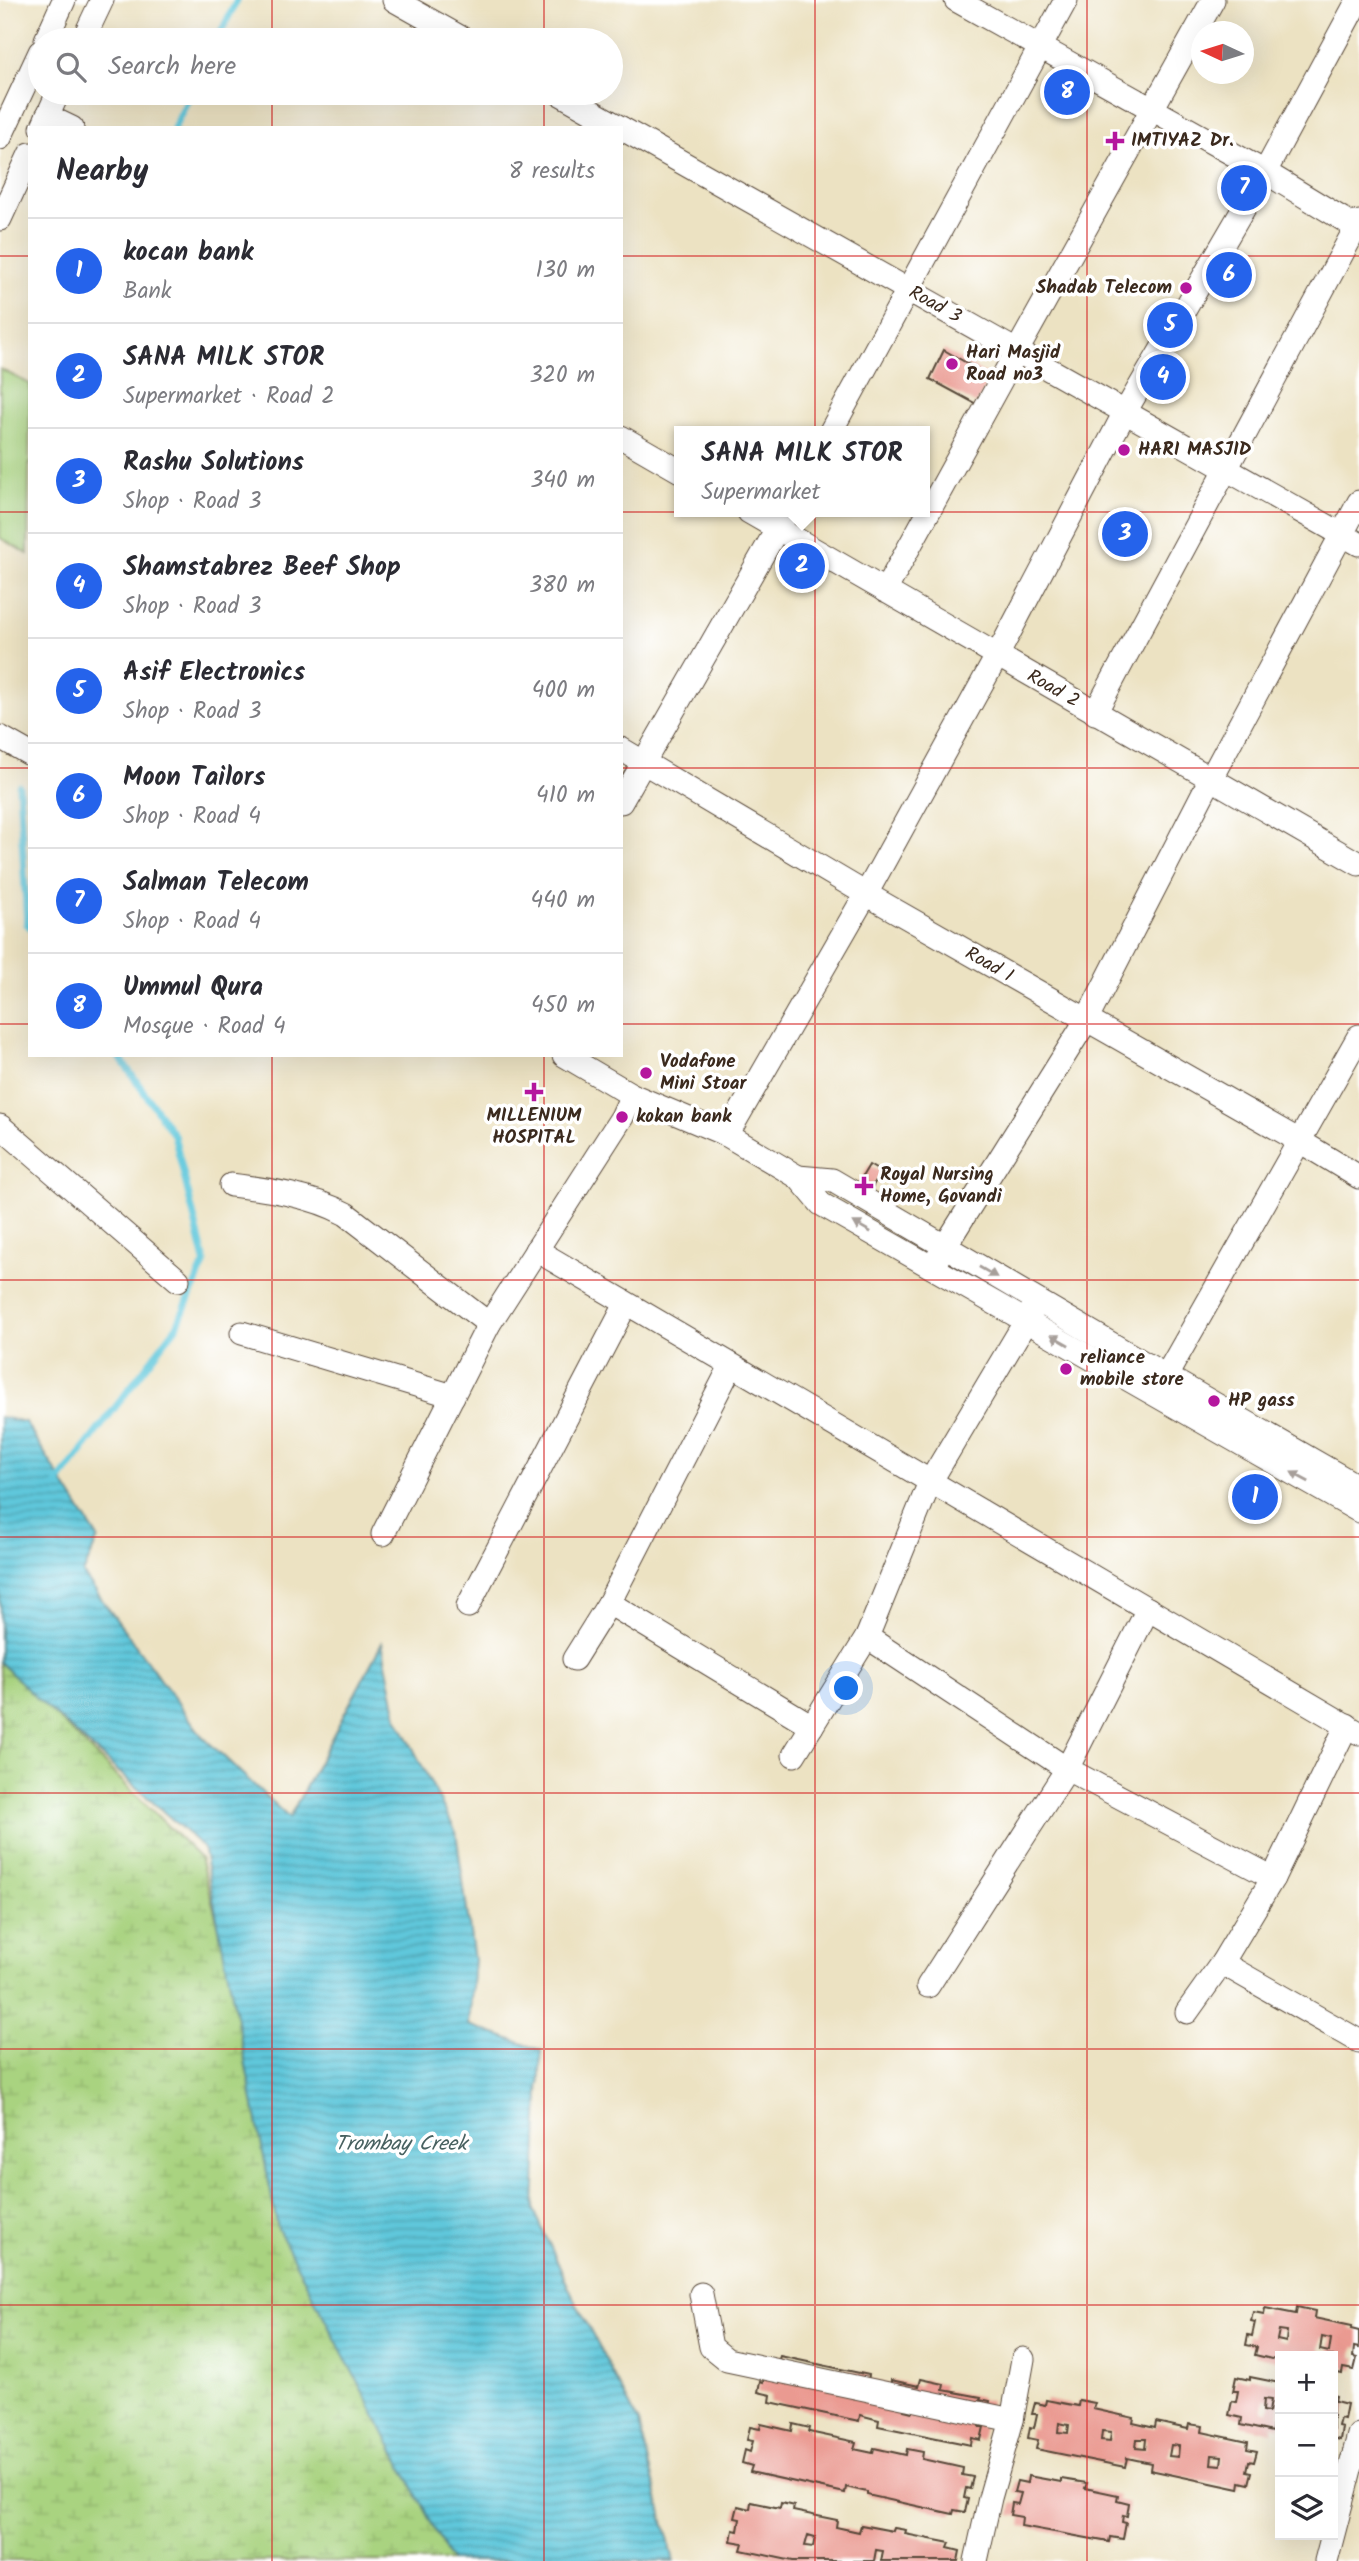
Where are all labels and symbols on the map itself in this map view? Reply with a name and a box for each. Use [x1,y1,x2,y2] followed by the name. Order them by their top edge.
[1191,21,1254,84] north arrow
[1044,66,1090,118] pin: 8
[1131,126,1234,156] place label: IMTIYAZ Dr.
[1105,131,1125,151] marker: IMTIYAZ Dr.
[1221,162,1267,214] pin: 7
[1206,249,1252,301] pin: 6
[1036,273,1172,303] place label: Shadab Telecom
[903,278,967,332] street label: Road 3
[1178,280,1194,296] marker: Shadab Telecom
[1147,299,1193,351] pin: 5
[966,338,1061,390] place label: Hari Masjid Road no3
[1140,351,1186,403] pin: 4
[944,356,960,372] marker: Hari Masjid Road no3
[1138,435,1252,465] place label: HARI MASJID
[1116,442,1132,458] marker: HARI MASJID
[1102,508,1148,560] pin: 3
[779,540,825,592] pin: 2
[1021,662,1085,716] street label: Road 2
[959,939,1019,991] street label: Road 1
[660,1047,747,1099] place label: Vodafone Mini Stoar
[638,1065,654,1081] marker: Vodafone Mini Stoar
[524,1082,544,1102] marker: MILLENIUM HOSPITAL
[487,1101,582,1153] place label: MILLENIUM HOSPITAL
[636,1102,732,1132] place label: kokan bank
[614,1109,630,1125] marker: kokan bank
[880,1160,1003,1212] place label: Royal Nursing Home, Govandi
[854,1176,874,1196] marker: Royal Nursing Home, Govandi
[852,1221,872,1233] one-way arrow
[979,1266,998,1278] one-way arrow
[1050,1334,1069,1346] one-way arrow
[1080,1343,1184,1395] place label: reliance mobile store
[1058,1361,1074,1377] marker: reliance mobile store
[1228,1386,1295,1416] place label: HP gass
[1206,1393,1222,1409] marker: HP gass
[1232,1471,1278,1523] pin: 1
[1290,1471,1309,1483] one-way arrow
[829,1671,863,1705] your location
[335,2128,470,2161] water label: Trombay Creek

